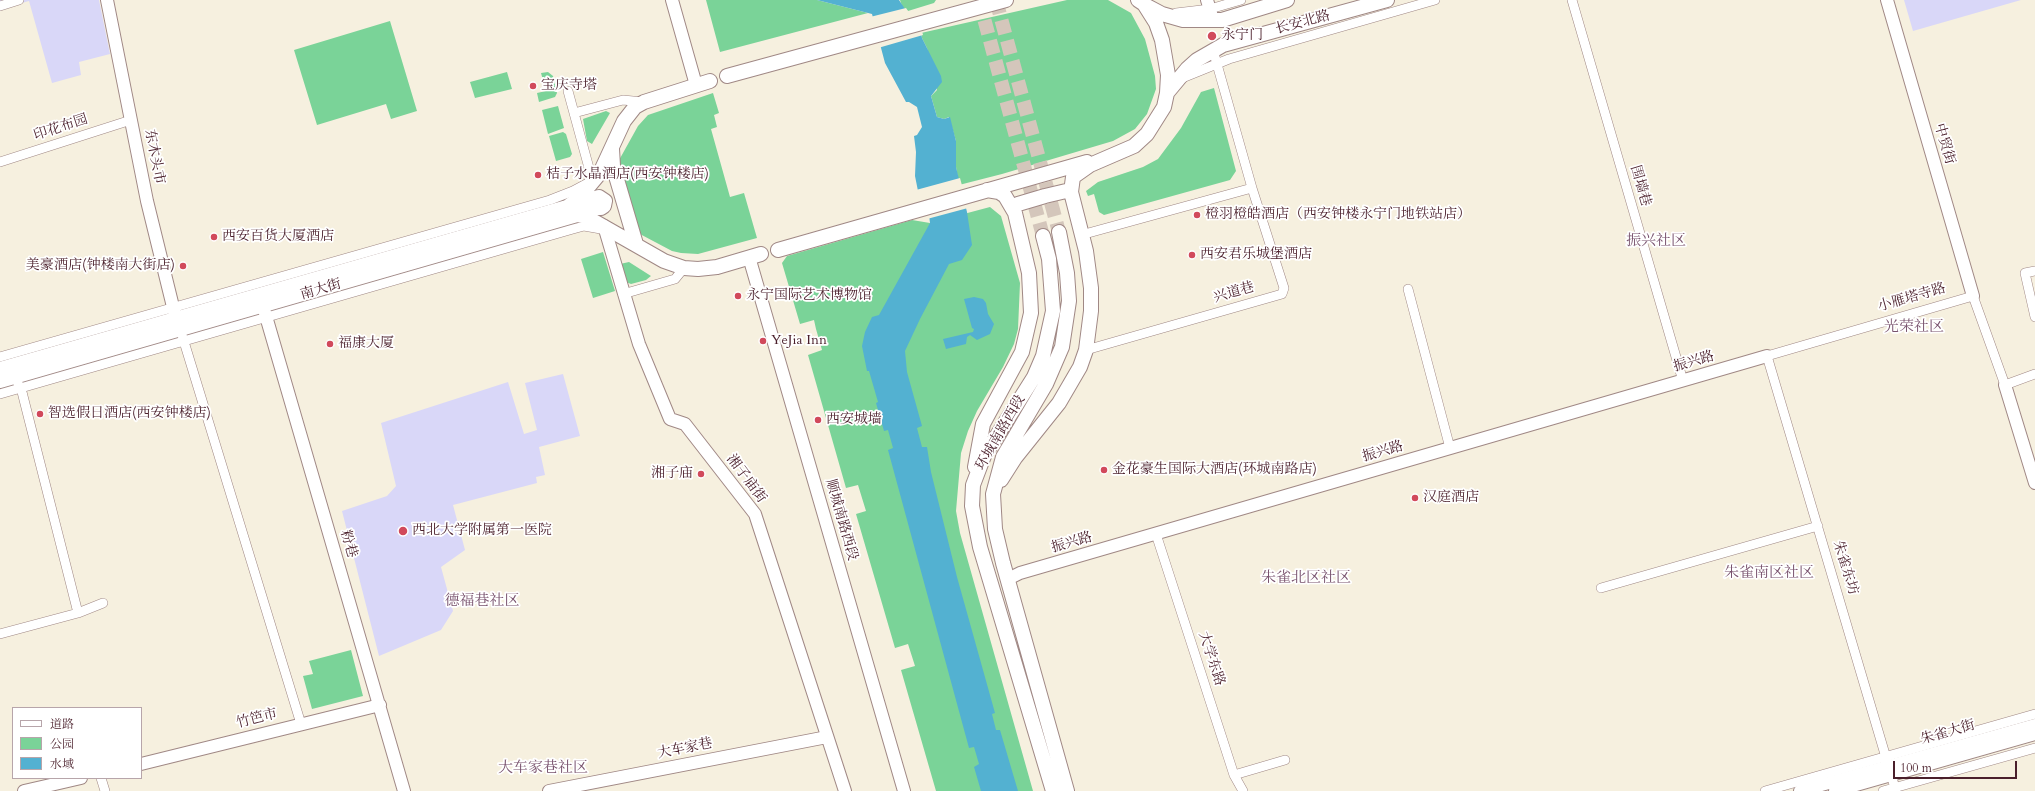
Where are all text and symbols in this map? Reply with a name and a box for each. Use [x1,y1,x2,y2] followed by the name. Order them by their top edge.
[1274,8,1332,38] street label: 长安北路
[1221,28,1263,44] place label: 永宁门
[1206,30,1218,42] marker: 永宁门
[541,78,597,94] place label: 宝庆寺塔
[528,81,538,91] marker: 宝庆寺塔
[32,111,90,145] street label: 印花布园
[1930,121,1958,167] street label: 中贸街
[140,128,168,186] street label: 东木头市
[1626,163,1654,209] street label: 围墙巷
[546,167,709,183] place label: 桔子水晶酒店(西安钟楼店)
[533,170,543,180] marker: 桔子水晶酒店(西安钟楼店)
[1205,207,1471,223] place label: 橙羽橙皓酒店（西安钟楼永宁门地铁站店）
[1192,210,1202,220] marker: 橙羽橙皓酒店（西安钟楼永宁门地铁站店）
[222,229,334,245] place label: 西安百货大厦酒店
[209,232,219,242] marker: 西安百货大厦酒店
[1626,233,1686,251] district label: 振兴社区
[1200,247,1312,263] place label: 西安君乐城堡酒店
[1187,250,1197,260] marker: 西安君乐城堡酒店
[26,258,175,274] place label: 美豪酒店(钟楼南大街店)
[178,261,188,271] marker: 美豪酒店(钟楼南大街店)
[298,276,344,304] street label: 南大街
[1211,279,1257,307] street label: 兴道巷
[1876,280,1948,316] street label: 小雁塔寺路
[746,288,872,304] place label: 永宁国际艺术博物馆
[733,291,743,301] marker: 永宁国际艺术博物馆
[1884,319,1944,337] district label: 光荣社区
[771,333,827,349] place label: YeJia Inn
[338,336,394,352] place label: 福康大厦
[758,336,768,346] marker: YeJia Inn
[325,339,335,349] marker: 福康大厦
[1671,348,1717,376] street label: 振兴路
[973,392,1029,474] street label: 环城南路西段
[48,406,211,422] place label: 智选假日酒店(西安钟楼店)
[35,409,45,419] marker: 智选假日酒店(西安钟楼店)
[826,412,882,428] place label: 西安城墙
[813,415,823,425] marker: 西安城墙
[1360,438,1406,466] street label: 振兴路
[722,452,770,506] street label: 湘子庙街
[1112,462,1317,478] place label: 金花豪生国际大酒店(环城南路店)
[1099,465,1109,475] marker: 金花豪生国际大酒店(环城南路店)
[651,466,693,482] place label: 湘子庙
[696,469,706,479] marker: 湘子庙
[821,477,861,563] street label: 顺城南路西段
[1423,490,1479,506] place label: 汉庭酒店
[1410,493,1420,503] marker: 汉庭酒店
[412,523,552,539] place label: 西北大学附属第一医院
[397,525,409,537] marker: 西北大学附属第一医院
[336,528,360,560] street label: 粉巷
[1049,529,1095,557] street label: 振兴路
[1829,539,1861,597] street label: 朱雀东坊
[1724,565,1814,583] district label: 朱雀南区社区
[1261,570,1351,588] district label: 朱雀北区社区
[445,593,519,611] district label: 德福巷社区
[1194,630,1228,688] street label: 大学东路
[235,706,279,732] street label: 竹笆市
[12,707,142,779] legend
[50,716,74,732] text: 道路
[1919,717,1977,749] street label: 朱雀大街
[656,735,714,763] street label: 大车家巷
[50,736,74,752] text: 公园
[1895,753,2019,779] scale bar
[50,756,74,772] text: 水域
[498,760,588,778] district label: 大车家巷社区
[1900,760,1932,776] text: 100 m

